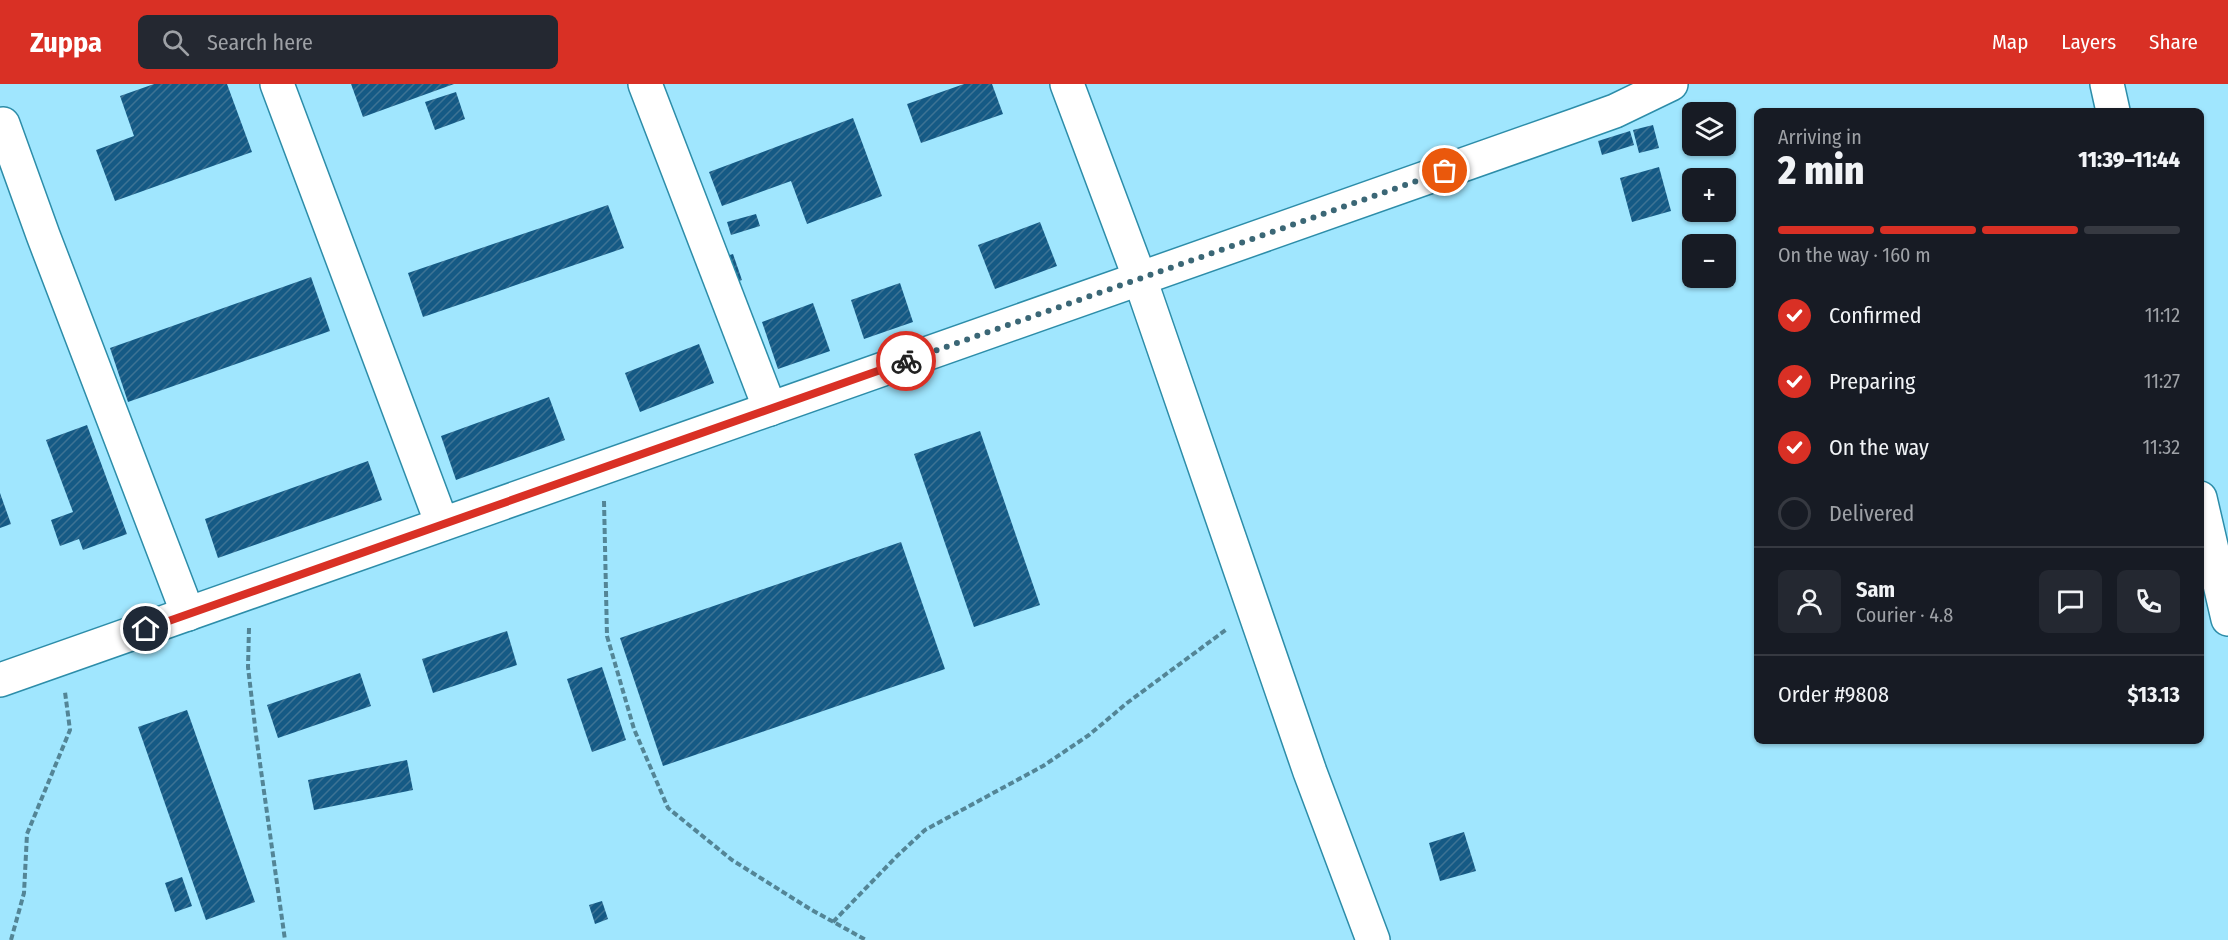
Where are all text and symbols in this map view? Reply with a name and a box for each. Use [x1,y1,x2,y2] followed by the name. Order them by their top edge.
[138,15,558,69] search box
[30,26,102,59] text: Zuppa
[159,26,192,59] icon: search
[207,29,313,56] text: Search here
[1992,29,2028,55] text: Map
[2061,29,2116,55] text: Layers
[2149,29,2198,55] text: Share
[1682,102,1736,288] map controls
[1682,102,1736,156] button: layers
[1778,125,1862,149] text: Arriving in
[1419,145,1470,196] pin
[2078,146,2180,173] text: 11:39–11:44
[1778,148,1864,194] text: 2 min
[1428,154,1461,187] icon: bag
[1682,168,1736,222] button: +
[1682,234,1736,288] button: −
[1778,243,1931,267] text: On the way · 160 m
[1778,299,1811,332] icon: check
[1829,302,1922,329] text: Confirmed
[2145,303,2180,327] text: 11:12
[876,331,936,391] courier
[890,345,923,378] icon: bike
[1778,365,1811,398] icon: check
[1829,368,1915,395] text: Preparing
[2144,369,2180,393] text: 11:27
[1778,431,1811,464] icon: check
[1829,434,1929,461] text: On the way
[2143,435,2180,459] text: 11:32
[1829,500,1914,527] text: Delivered
[1778,570,1841,633] button: person
[2039,570,2102,633] button: chat
[2117,570,2180,633] button: phone
[1856,576,1895,603] text: Sam
[120,603,171,654] pin
[1856,603,1953,627] text: Courier · 4.8
[129,612,162,645] icon: home
[1778,681,1889,708] text: Order #9808
[2128,681,2180,708] text: $13.13

